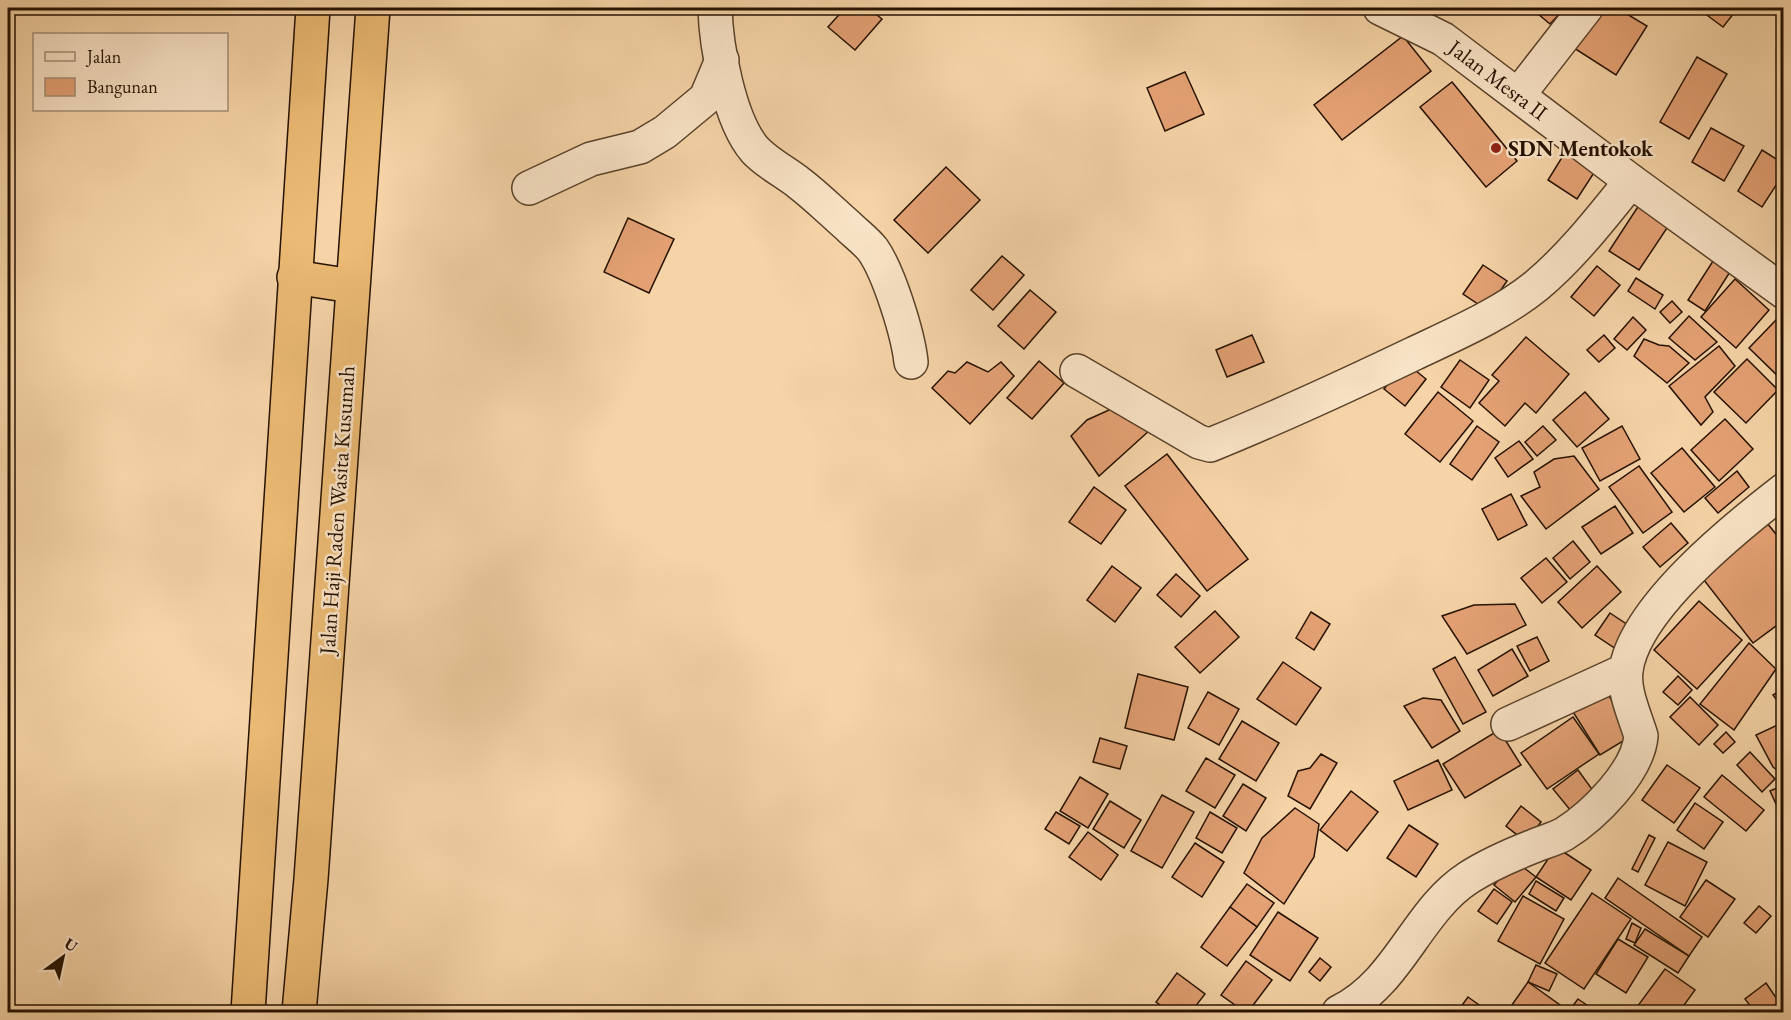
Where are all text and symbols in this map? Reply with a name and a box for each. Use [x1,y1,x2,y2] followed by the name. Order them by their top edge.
[1441,32,1554,127] street label: Jalan Mesra II
[33,33,228,111] legend
[85,45,122,68] text: Jalan
[87,75,158,98] text: Bangunan
[1508,134,1654,163] place label: SDN Mentokok
[1489,141,1503,155] marker: SDN Mentokok
[312,365,362,657] street label: Jalan Haji Raden Wasita Kusumah
[33,927,93,987] north arrow
[60,933,82,957] text: U

